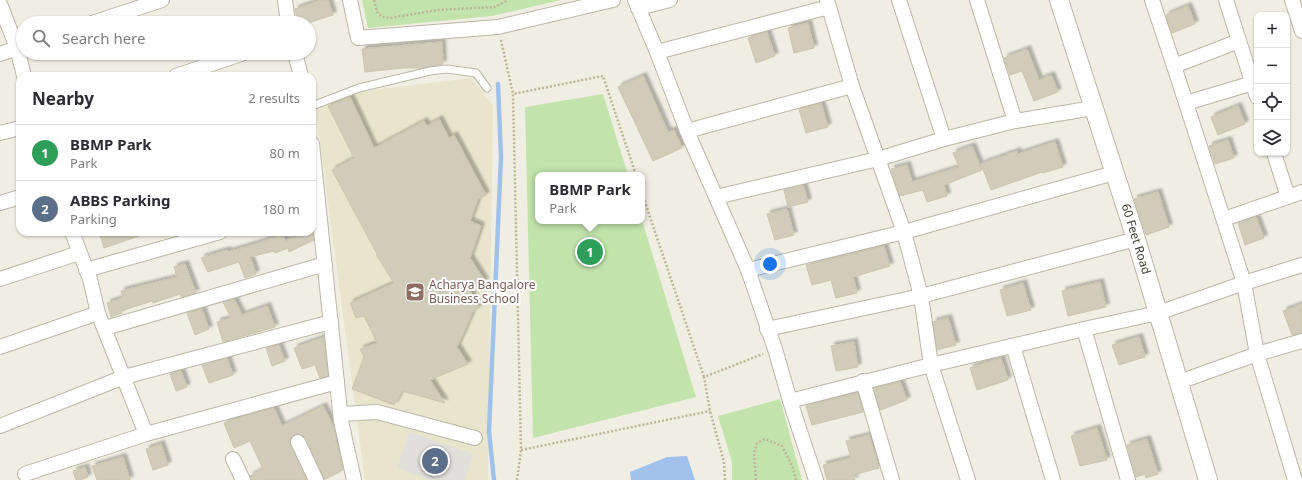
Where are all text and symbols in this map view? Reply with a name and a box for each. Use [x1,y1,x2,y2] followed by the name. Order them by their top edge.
[1254,12,1290,156] map controls
[1254,12,1290,48] button: +
[16,16,316,60] search box
[30,27,52,49] icon: search
[62,28,145,48] text: Search here
[1254,48,1290,84] button: −
[1254,84,1290,120] button: locate
[32,87,94,110] text: Nearby
[248,89,300,107] text: 2 results
[1254,120,1290,156] button: layers
[70,134,152,154] text: BBMP Park
[41,144,49,162] text: 1
[270,144,300,162] text: 80 m
[70,154,97,172] text: Park
[535,172,645,224] popup
[549,179,631,199] text: BBMP Park
[70,190,171,210] text: ABBS Parking
[549,199,577,217] text: Park
[41,200,49,218] text: 2
[262,200,300,218] text: 180 m
[1118,202,1155,276] street label: 60 Feet Road
[70,210,117,228] text: Parking
[577,237,603,267] pin: 1
[760,254,780,274] your location
[429,276,536,307] place label: Acharya Bangalore Business School
[404,281,426,303] school or university icon: Acharya Bangalore Business School
[422,446,448,476] pin: 2

